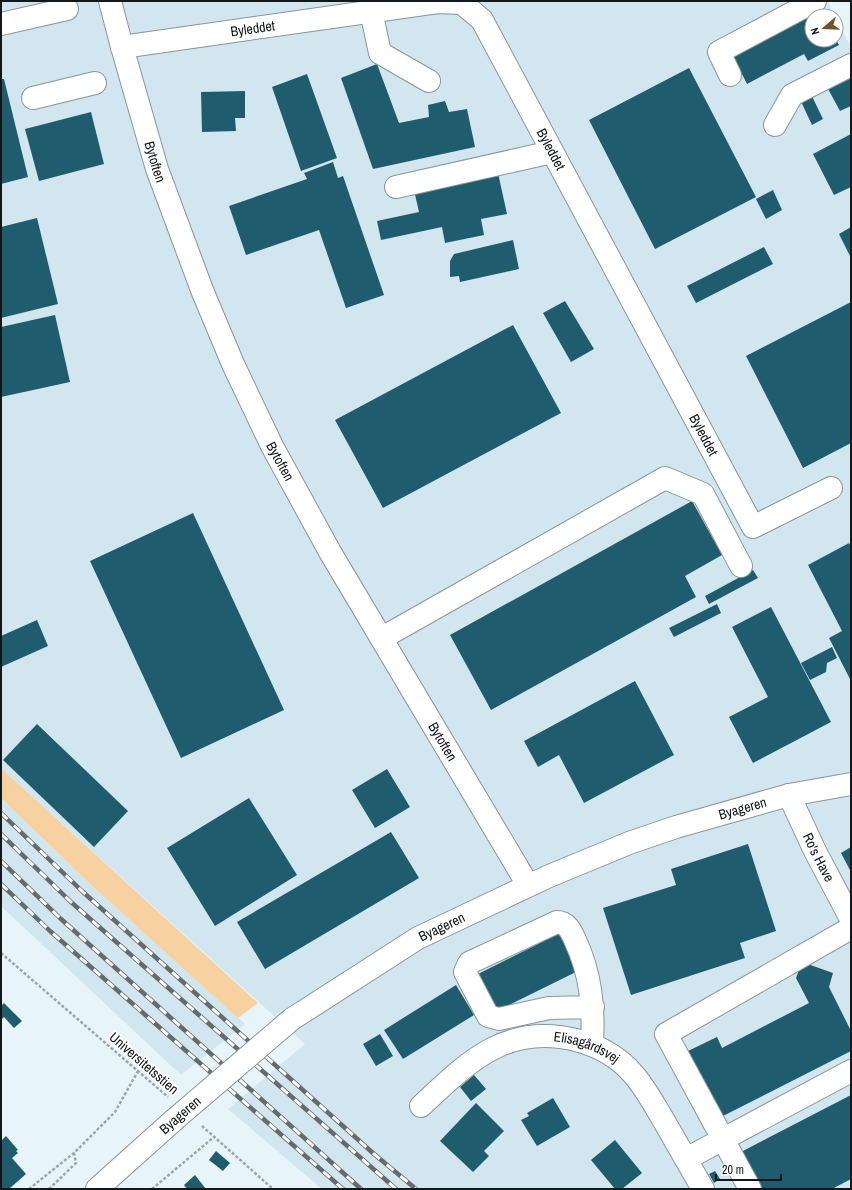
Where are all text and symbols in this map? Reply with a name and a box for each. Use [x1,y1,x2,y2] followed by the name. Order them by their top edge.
[804,8,844,48] north arrow
[229,16,276,40] street label: Byleddet
[807,26,822,37] text: N
[533,125,570,173] street label: Byleddet
[140,139,170,185] street label: Bytoften
[685,411,722,459] street label: Byleddet
[262,438,298,484] street label: Bytoften
[424,719,461,764] street label: Bytoften
[716,793,769,824] street label: Byageren
[799,830,839,885] street label: Ro's Have
[416,908,468,945] street label: Byageren
[553,1027,623,1067] street label: Elisagårdsvej
[106,1028,182,1098] street label: Universitetsstien
[156,1092,204,1138] street label: Byageren
[716,1156,781,1182] scale bar
[722,1162,744,1178] text: 20 m

